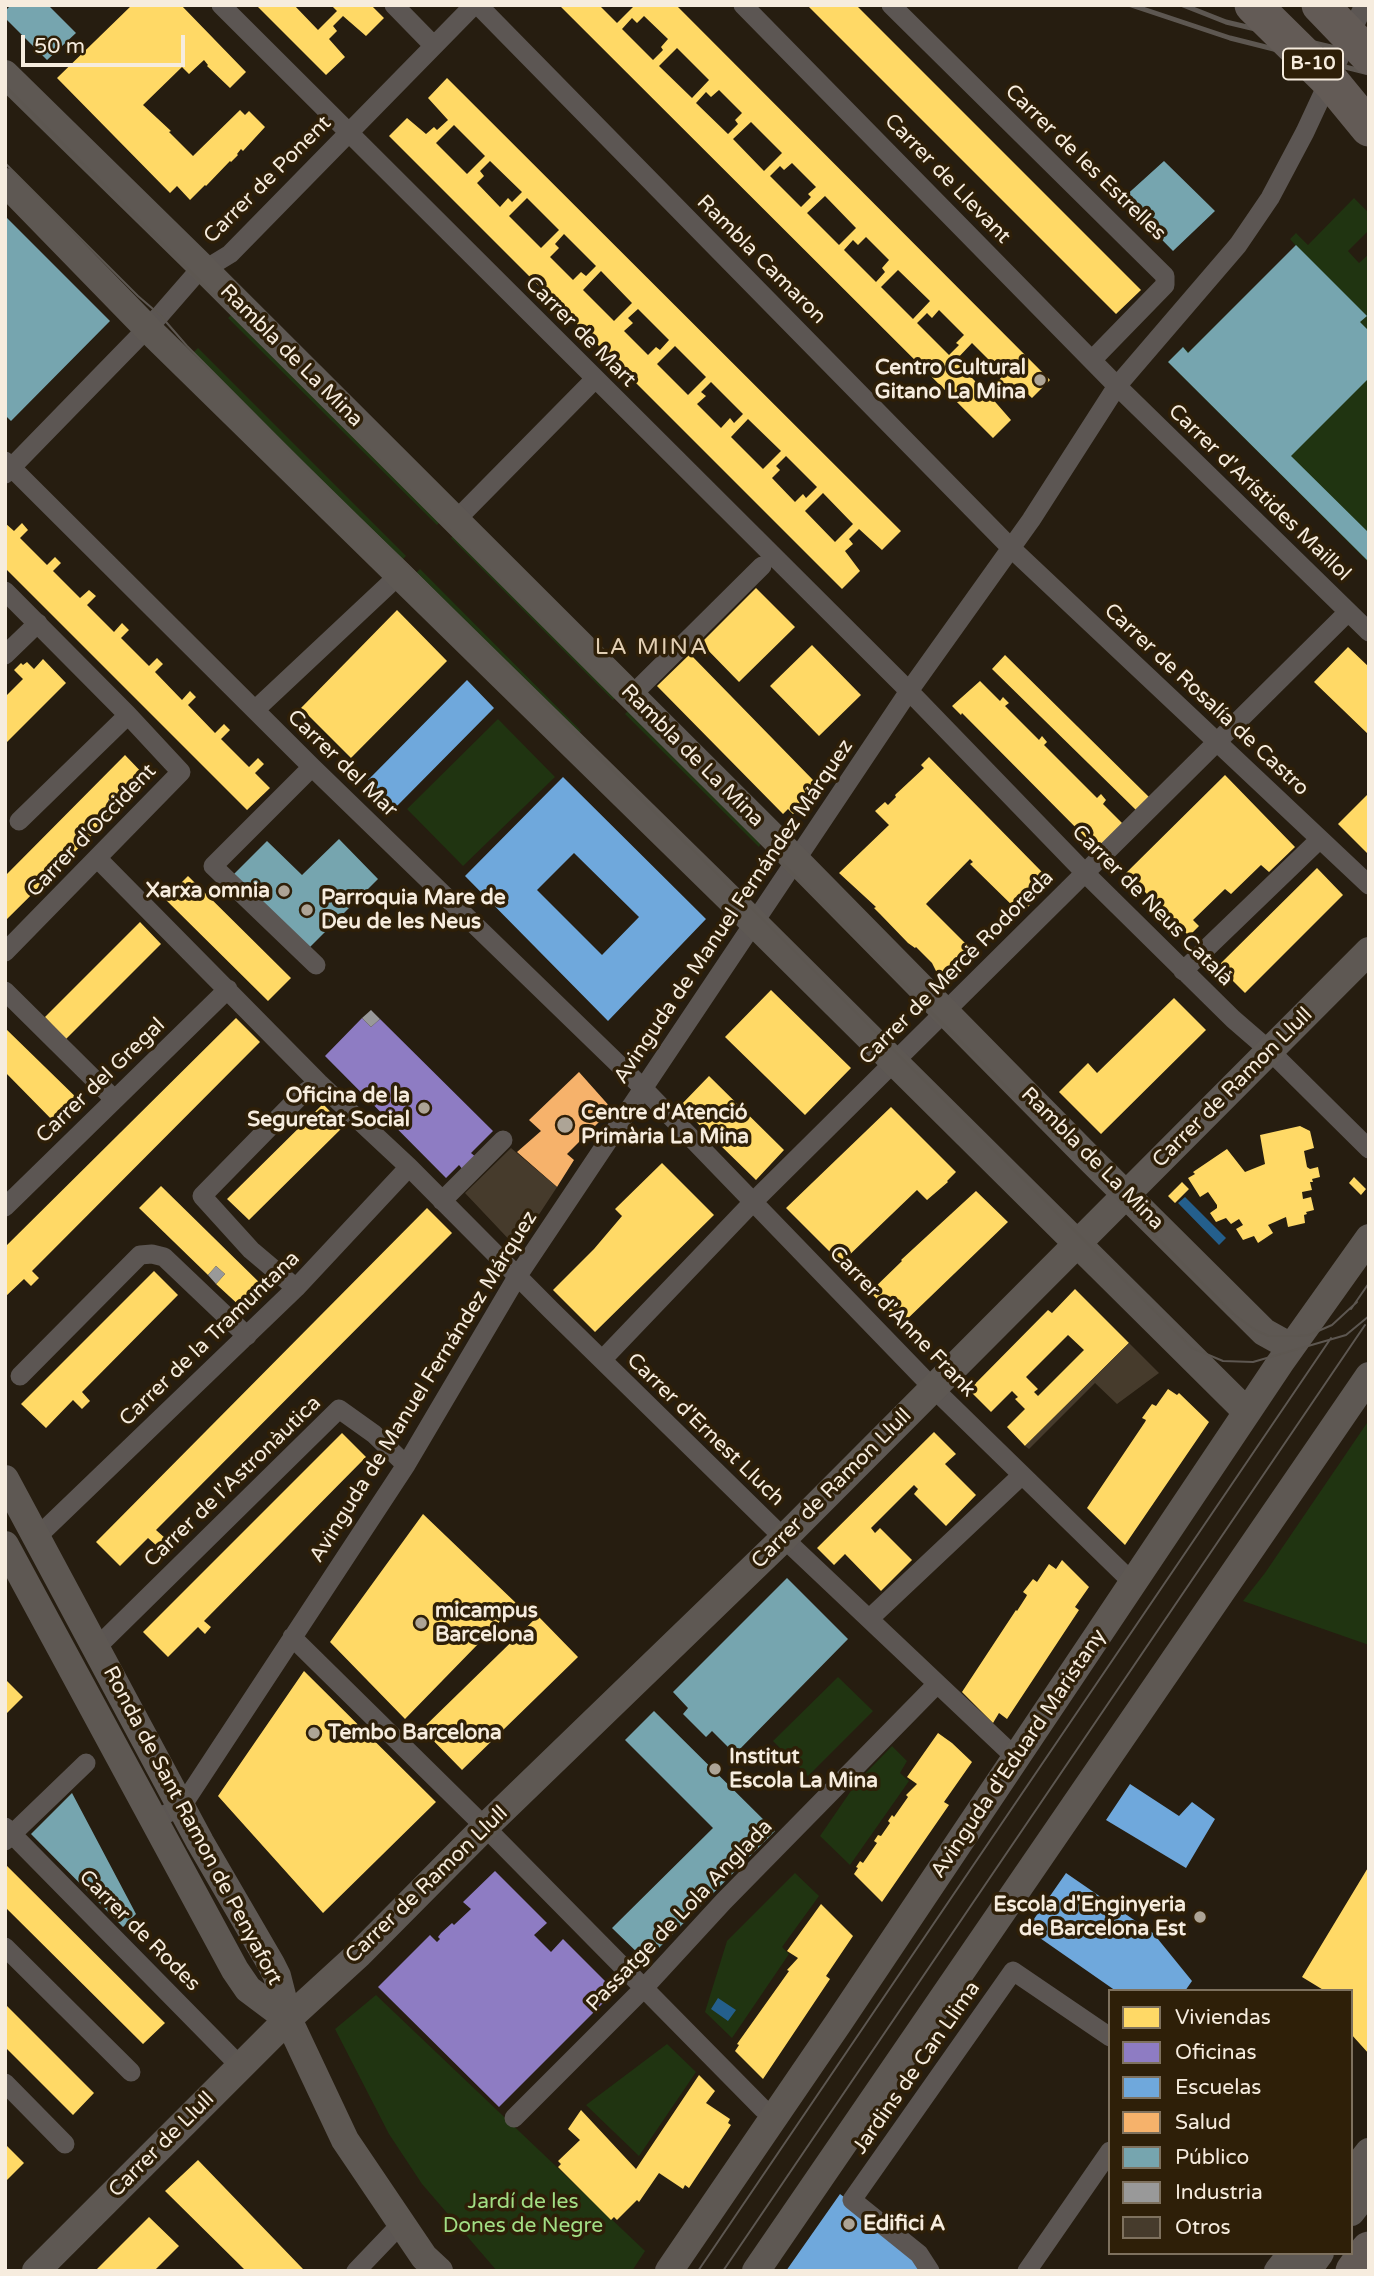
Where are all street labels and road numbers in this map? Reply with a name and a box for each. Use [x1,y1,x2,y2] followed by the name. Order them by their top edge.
[1283,48,1343,80] road number: B-10
[999,80,1171,246] street label: Carrer de les Estrelles
[879,109,1015,249] street label: Carrer de Llevant
[199,111,337,249] street label: Carrer de Ponent
[691,190,831,330] street label: Rambla Camaron
[519,271,641,393] street label: Carrer de Mart
[214,279,368,433] street label: Rambla de La Mina
[1162,399,1356,587] street label: Carrer d'Arístides Maillol
[1098,598,1314,802] street label: Carrer de Rosalía de Castro
[615,679,769,833] street label: Rambla de La Mina
[282,705,402,823] street label: Carrer del Mar
[609,735,859,1089] street label: Avinguda de Manuel Fernández Márquez
[22,759,162,903] street label: Carrer d'Occident
[1066,820,1238,992] street label: Carrer de Neus Català
[855,866,1059,1070] street label: Carrer de Mercè Rodoreda
[1148,1003,1318,1173] street label: Carrer de Ramon Llull
[31,1013,171,1149] street label: Carrer del Gregal
[1015,1082,1169,1236] street label: Rambla de La Mina
[305,1207,543,1567] street label: Avinguda de Manuel Fernández Márquez
[823,1241,981,1403] street label: Carrer d'Anne Frank
[115,1246,305,1432] street label: Carrer de la Tramuntana
[621,1348,789,1512] street label: Carrer d'Ernest Lluch
[139,1391,327,1573] street label: Carrer de l'Astronàutica
[747,1404,917,1574] street label: Carrer de Ramon Llull
[926,1625,1112,1883] street label: Avinguda d'Eduard Maristany
[97,1662,287,1990] street label: Ronda de Sant Ramon de Penyafort
[341,1801,513,1969] street label: Carrer de Ramon Llull
[582,1815,778,2017] street label: Passatge de Lola Anglada
[73,1865,205,1997] street label: Carrer de Rodes
[848,1977,986,2159] street label: Jardins de Can Llima
[104,2087,220,2203] street label: Carrer de Llull

